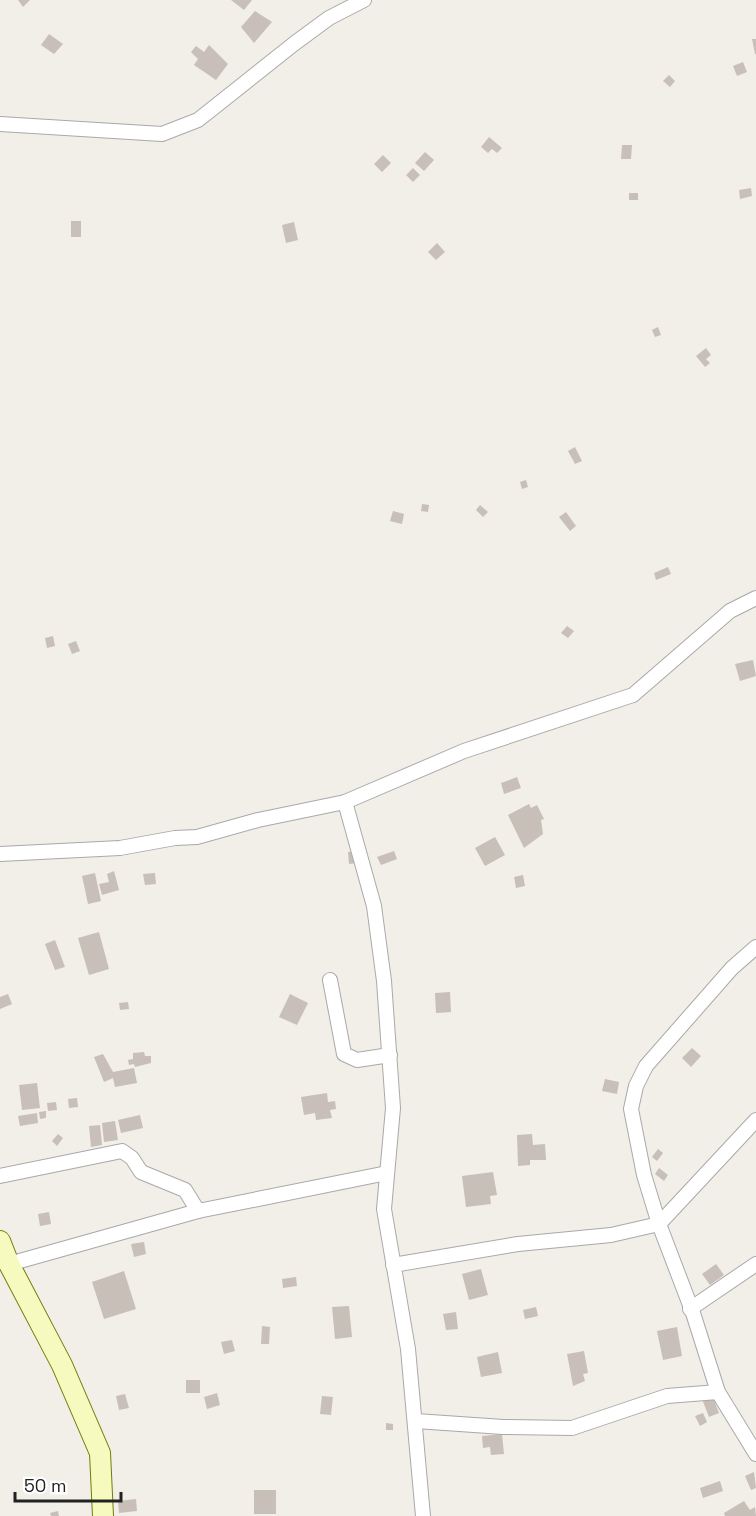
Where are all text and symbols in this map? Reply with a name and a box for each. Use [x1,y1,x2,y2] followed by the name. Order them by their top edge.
[15,1465,122,1503] scale bar
[24,1474,66,1497] text: 50 m

